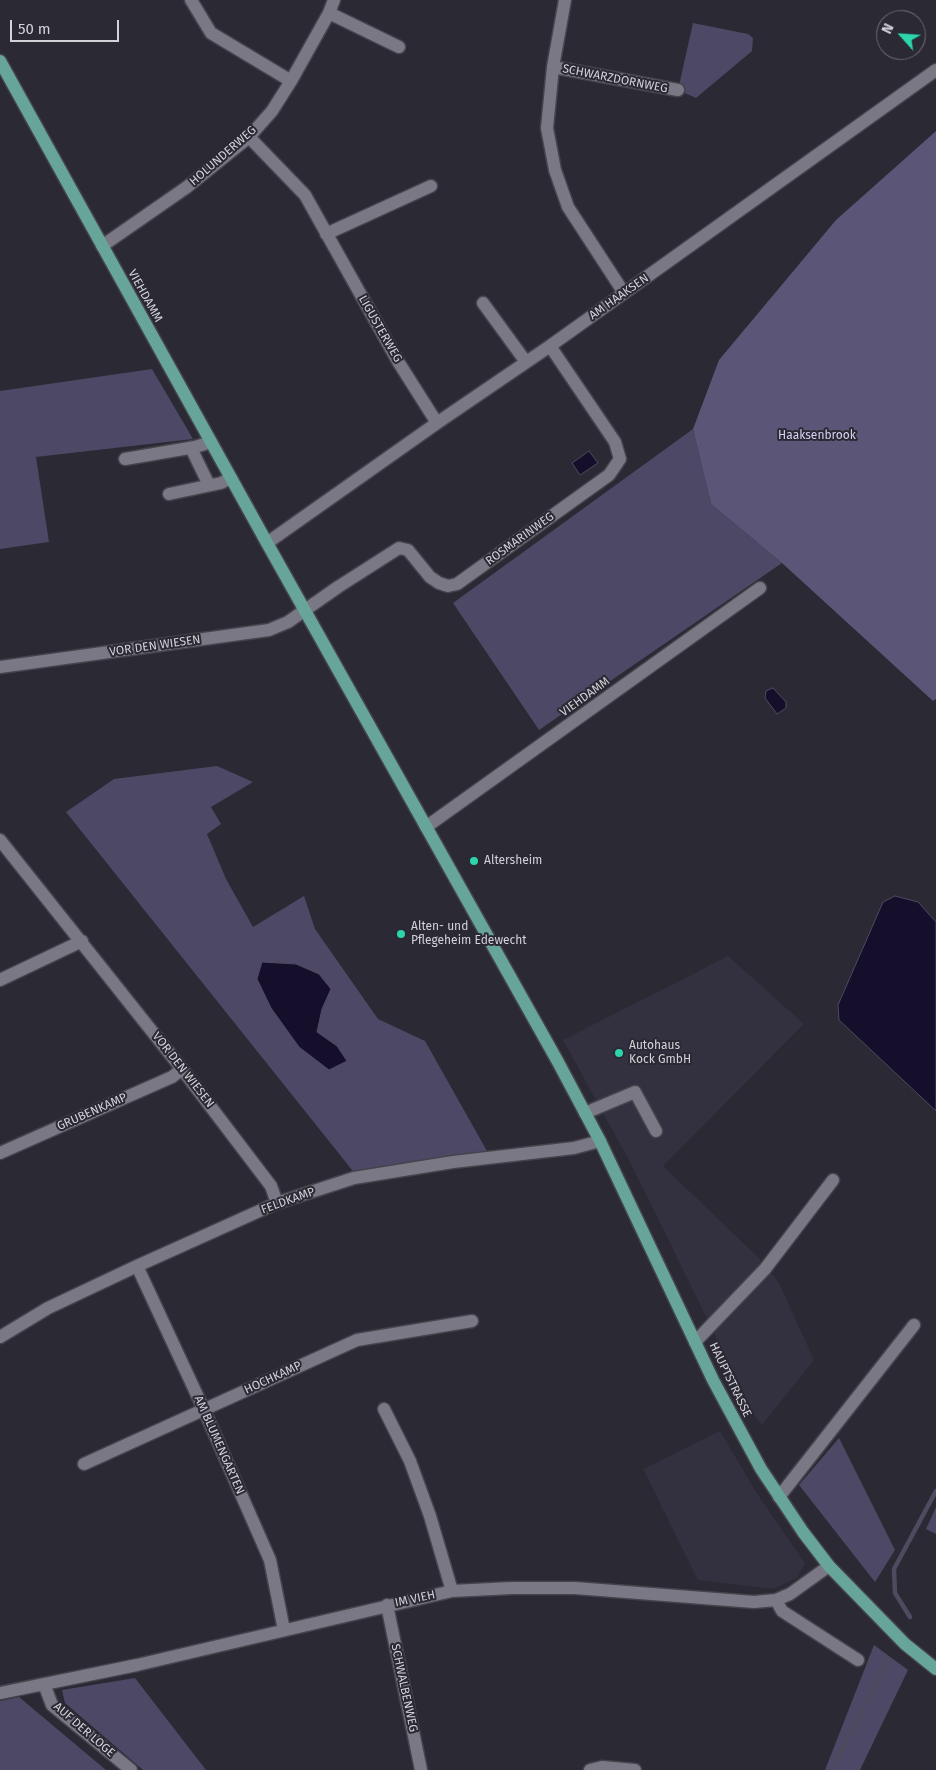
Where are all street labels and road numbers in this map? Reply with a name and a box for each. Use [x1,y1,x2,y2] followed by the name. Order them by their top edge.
[561,62,669,96] street label: SCHWARZDORNWEG
[187,123,259,189] street label: HOLUNDERWEG
[125,267,165,325] street label: VIEHDAMM
[586,271,652,323] street label: AM HAAKSEN
[355,293,405,365] street label: LIGUSTERWEG
[483,509,557,569] street label: ROSMARINWEG
[109,632,201,660] street label: VOR DEN WIESEN
[557,674,613,720] street label: VIEHDAMM
[149,1029,217,1111] street label: VOR DEN WIESEN
[55,1090,129,1134] street label: GRUBENKAMP
[259,1185,317,1217] street label: FELDKAMP
[706,1340,754,1420] street label: HAUPTSTRASSE
[242,1358,304,1398] street label: HOCHKAMP
[191,1393,247,1497] street label: AM BLUMENGARTEN
[394,1588,436,1610] street label: IM VIEH
[388,1643,420,1733] street label: SCHWALBENWEG
[51,1700,117,1760] street label: AUF DER LOGE

